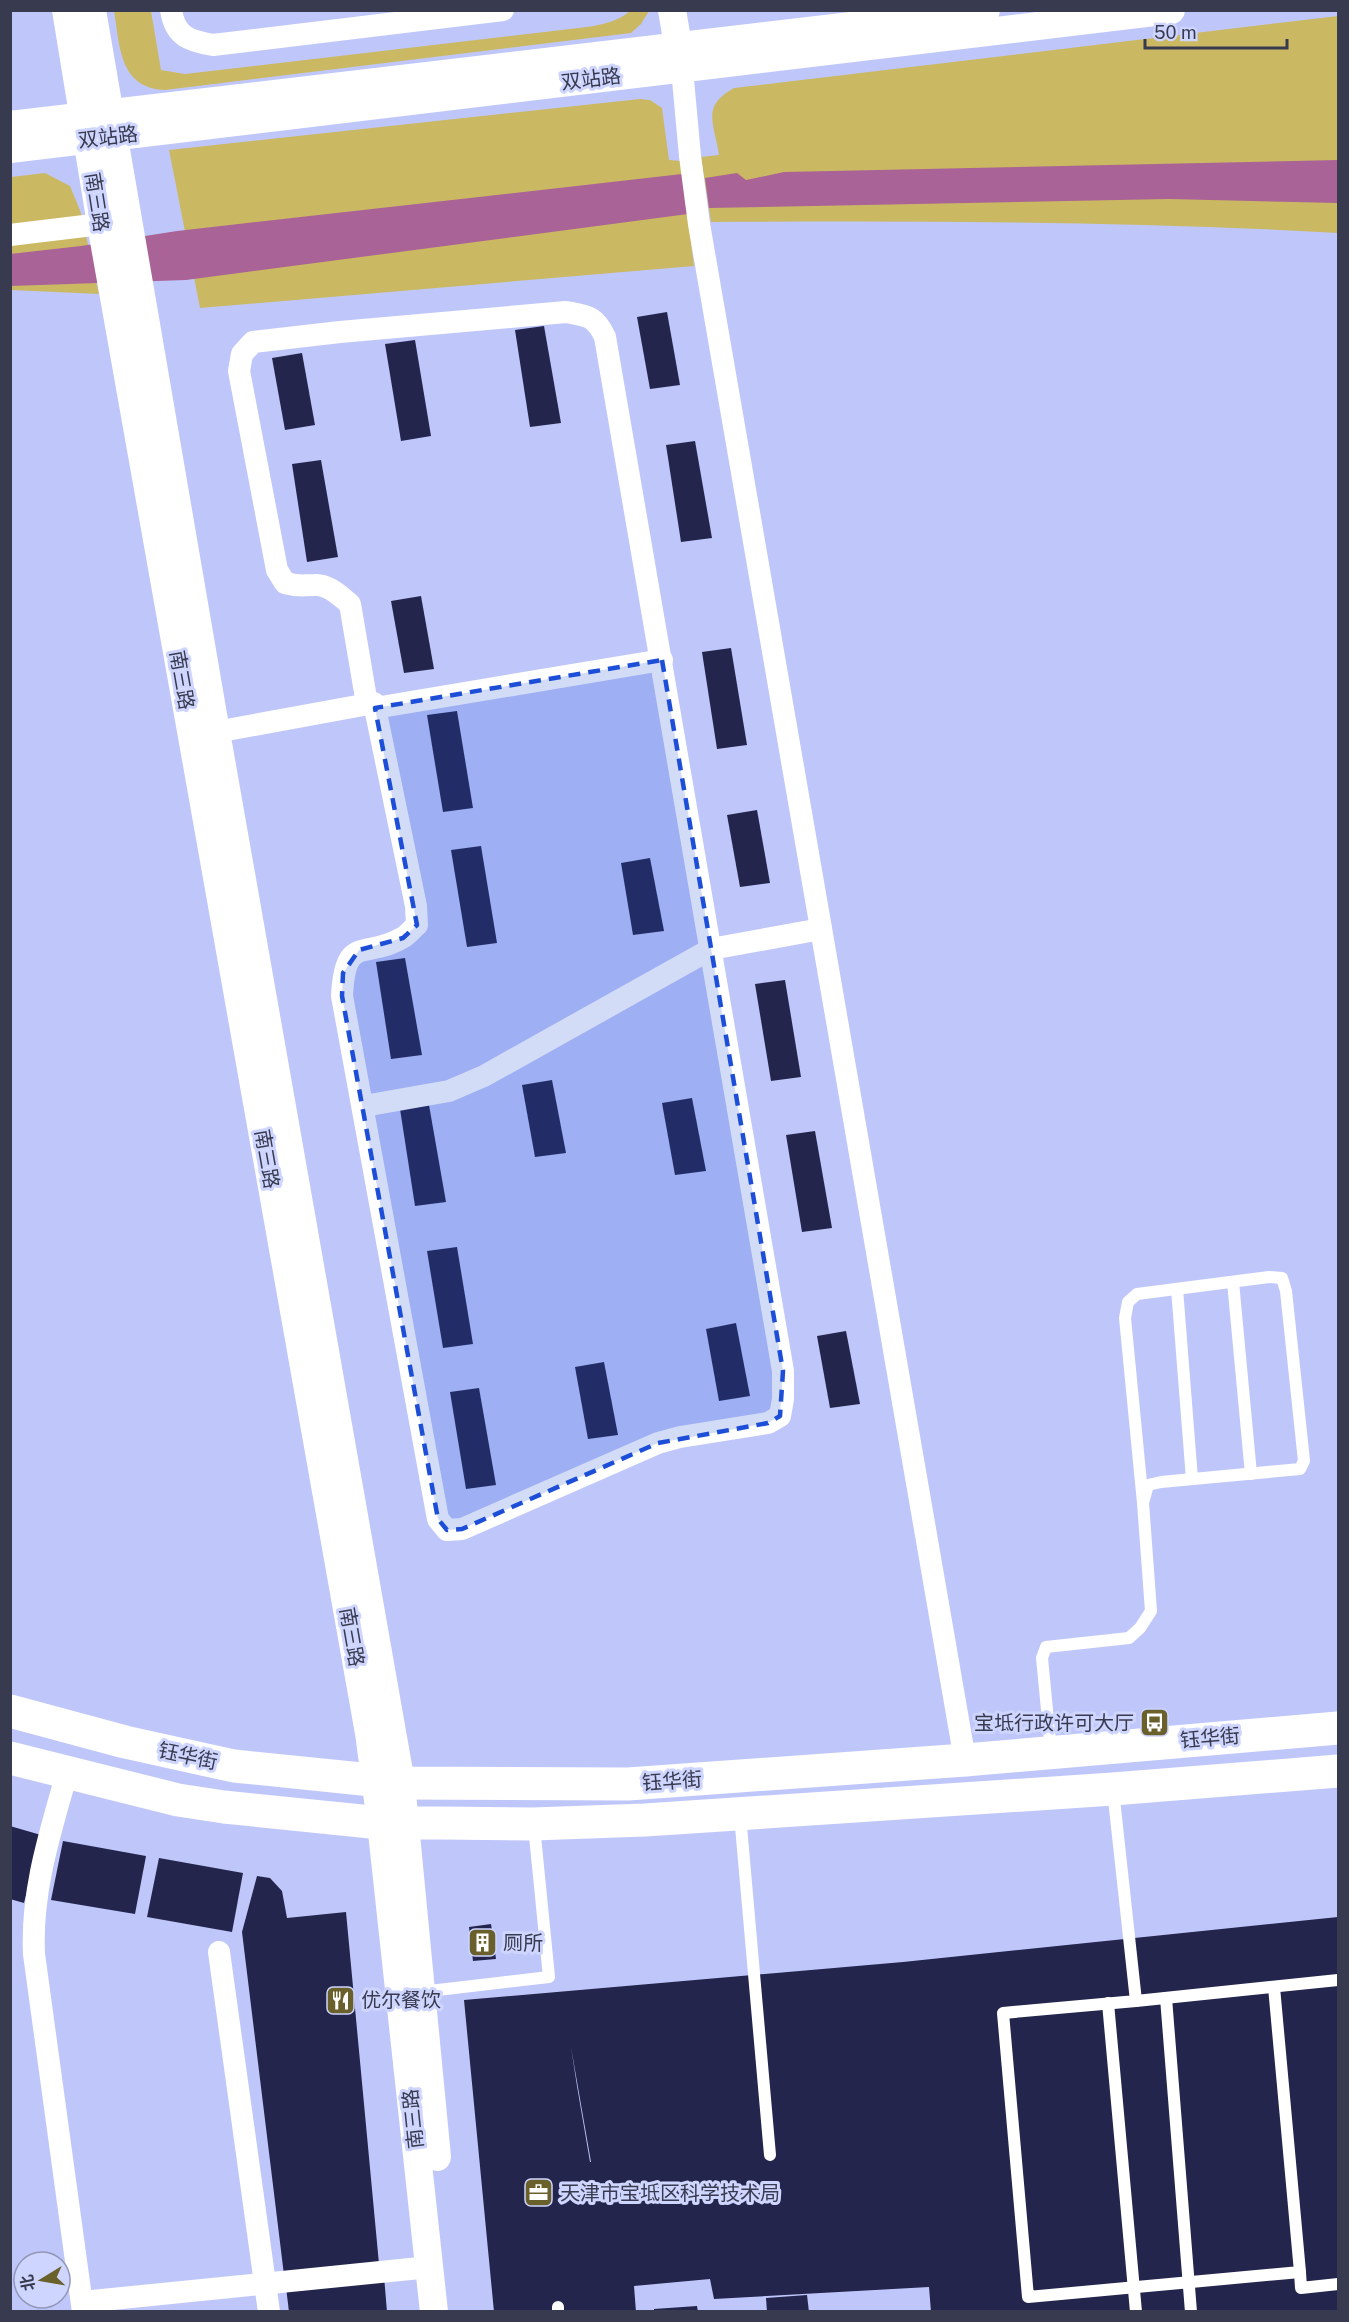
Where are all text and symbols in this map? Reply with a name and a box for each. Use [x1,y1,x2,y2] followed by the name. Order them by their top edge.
[1145,12,1288,50] scale bar
[1154,22,1197,43] text: 50 m
[560,63,622,95] street label: 双站路
[77,121,139,153] street label: 双站路
[80,170,114,234] street label: 南三路
[165,648,199,712] street label: 南三路
[250,1127,284,1191] street label: 南三路
[335,1605,369,1669] street label: 南三路
[1139,1707,1171,1739] bus stop icon: 宝坻行政许可大厅
[974,1711,1134,1735] place label: 宝坻行政许可大厅
[1179,1723,1241,1753] street label: 钰华街
[156,1738,220,1774] street label: 钰华街
[641,1767,703,1795] street label: 钰华街
[466,1927,498,1959] building icon: 厕所
[503,1931,543,1955] place label: 厕所
[324,1984,356,2016] restaurant icon: 优尔餐饮
[361,1988,441,2012] place label: 优尔餐饮
[398,2088,428,2150] street label: 南三路
[523,2177,555,2209] office icon: 天津市宝坻区科学技术局
[560,2181,780,2205] place label: 天津市宝坻区科学技术局
[12,2250,72,2310] north arrow
[17,2273,39,2292] text: 北

